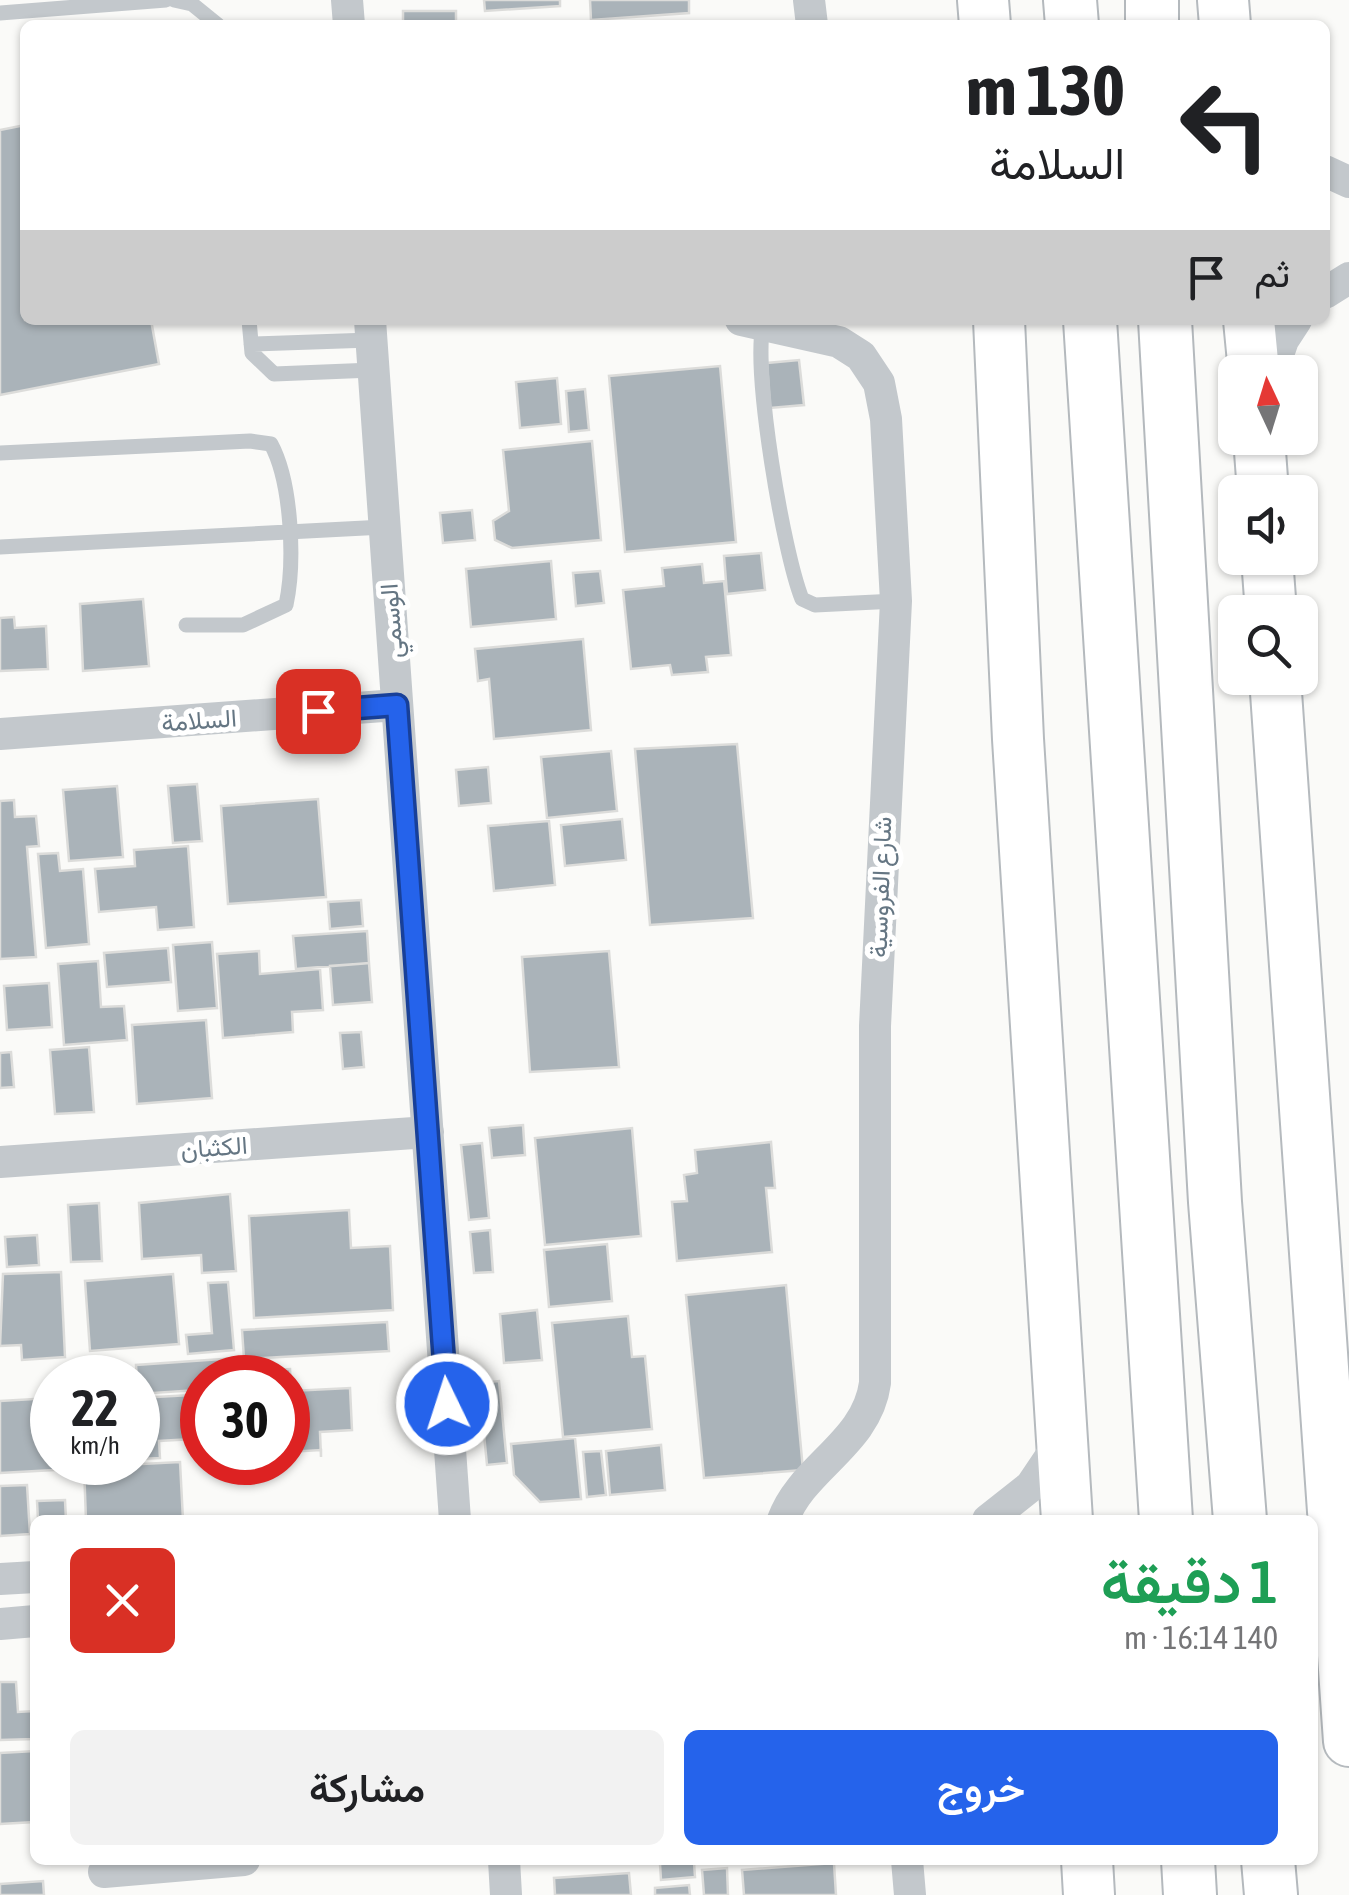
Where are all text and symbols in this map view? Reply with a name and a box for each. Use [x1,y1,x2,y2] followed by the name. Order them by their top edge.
[966,50,1125,130] text: 130 m
[1160,60,1290,190] icon: left
[989,137,1125,189] text: السلامة
[1179,250,1234,305] icon: arrive
[1254,252,1290,295] text: ثم
[1218,355,1318,455] north arrow
[1218,355,1318,695] map controls
[1218,475,1318,575] button: sound
[374,582,415,659] street label: الوسمي
[1218,595,1318,695] button: search
[276,669,361,754] pin
[291,684,346,739] icon: arrive
[160,703,238,737] street label: السلامة
[864,816,899,958] street label: شارع الفروسية
[180,1131,248,1164] street label: الكثبان
[395,1352,499,1456] position arrow
[180,1355,310,1485] speed limit sign: 30
[71,1379,118,1437] text: 22
[70,1431,120,1459] text: km/h
[1101,1547,1278,1616] text: 1 دقيقة
[70,1548,175,1653] button: close
[1124,1619,1278,1656] text: 140 m · 16:14
[70,1730,664,1845] button: مشاركة
[684,1730,1278,1845] button: خروج

